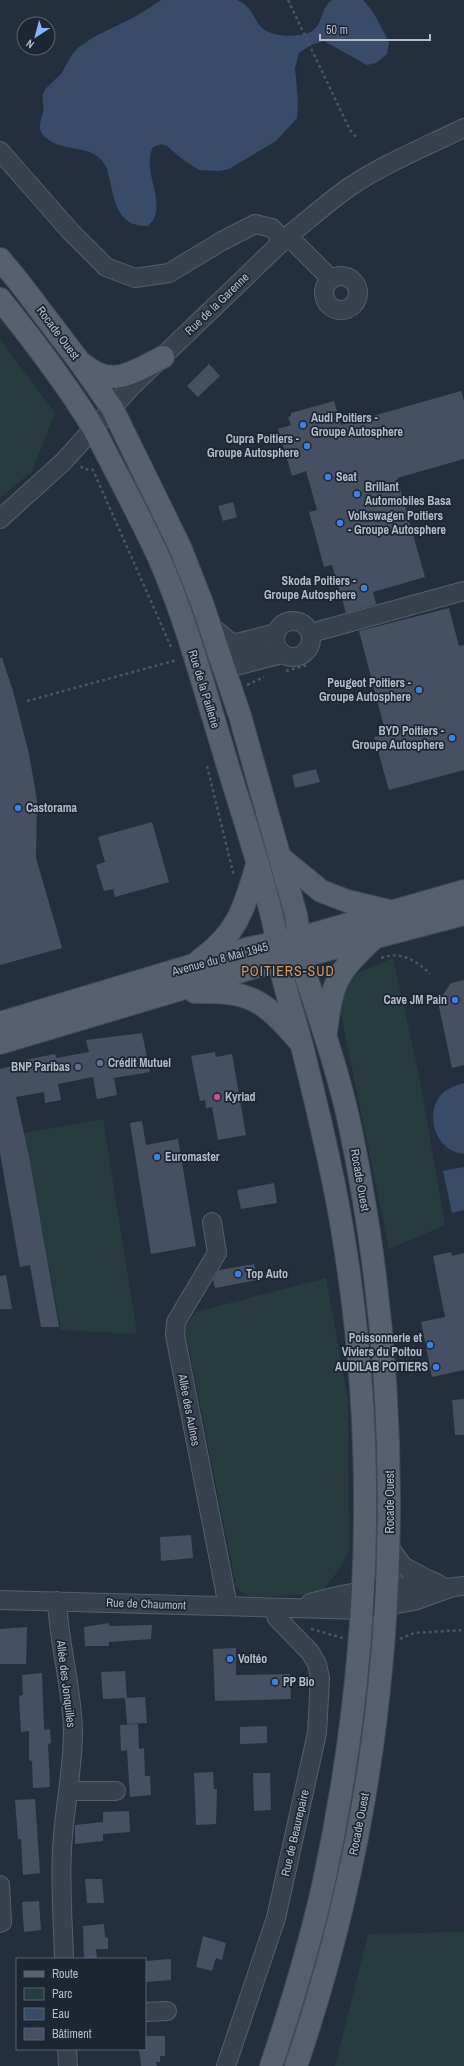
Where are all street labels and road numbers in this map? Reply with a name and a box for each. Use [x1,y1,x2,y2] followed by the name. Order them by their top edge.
[182,269,252,339] street label: Rue de la Garenne
[33,303,83,363] street label: Rocade Ouest
[185,648,223,730] street label: Rue de la Paillerie
[169,938,270,980] street label: Avenue du 8 Mai 1945
[347,1148,373,1213] street label: Rocade Ouest
[174,1372,204,1447] street label: Allée des Aulnes
[382,1470,398,1533] street label: Rocade Ouest
[106,1595,186,1613] street label: Rue de Chaumont
[53,1639,79,1728] street label: Allée des Jonquilles
[277,1788,313,1878] street label: Rue de Beaurepaire
[345,1791,373,1856] street label: Rocade Ouest

